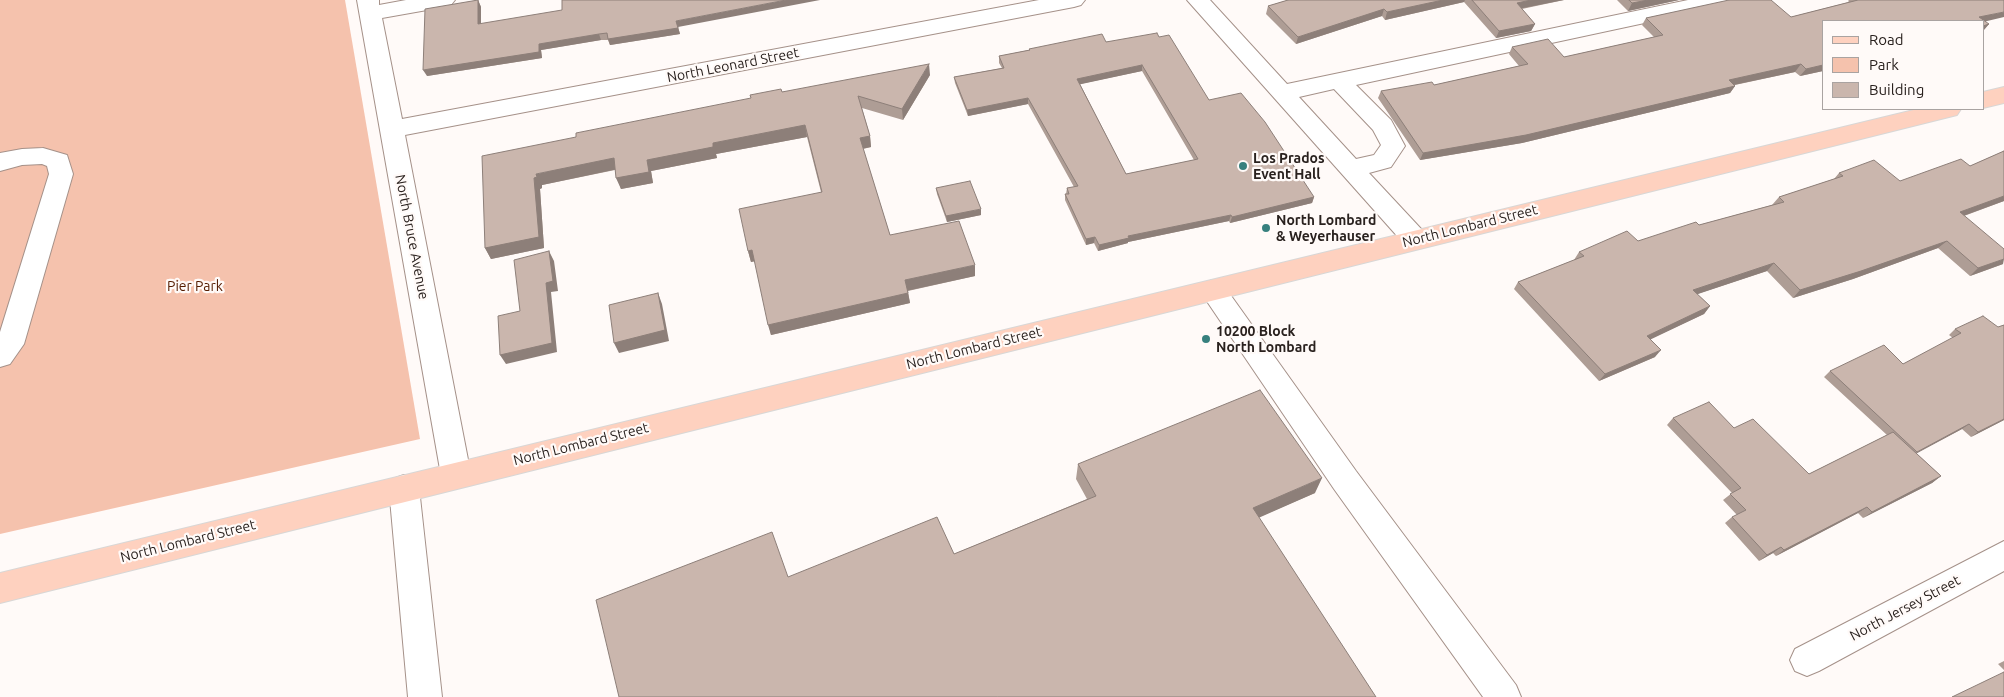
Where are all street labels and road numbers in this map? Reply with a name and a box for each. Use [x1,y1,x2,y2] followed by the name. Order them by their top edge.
[666,44,800,86] street label: North Leonard Street
[392,173,432,301] street label: North Bruce Avenue
[1401,201,1539,251] street label: North Lombard Street
[905,323,1043,373] street label: North Lombard Street
[512,419,650,469] street label: North Lombard Street
[119,516,257,566] street label: North Lombard Street
[1847,572,1963,644] street label: North Jersey Street

